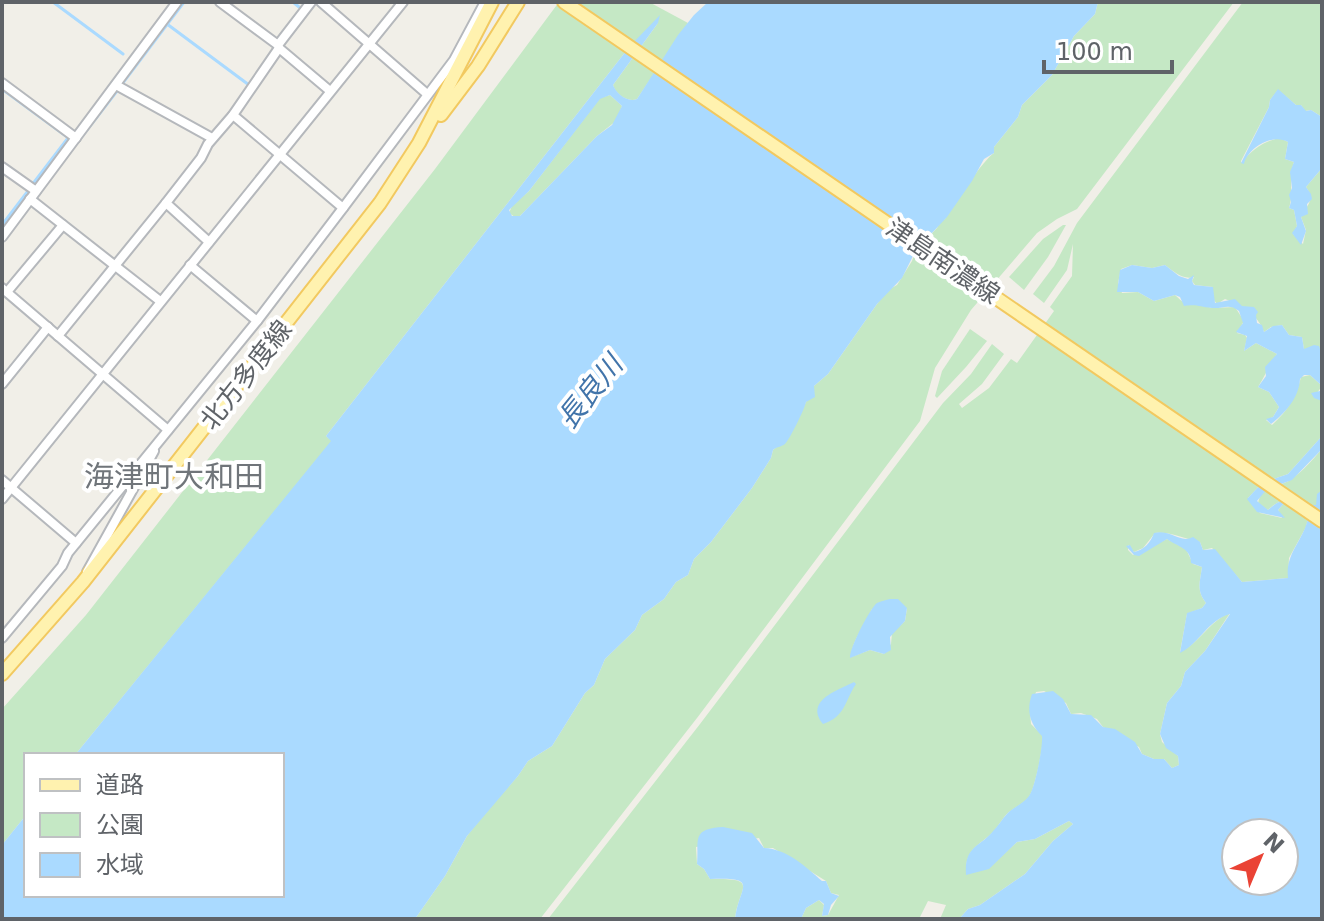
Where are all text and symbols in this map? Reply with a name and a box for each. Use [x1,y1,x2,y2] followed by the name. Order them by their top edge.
[1044,24,1172,74] scale bar
[1056,38,1133,66] text: 100 m
[881,212,1005,310] street label: 津島南濃線
[194,315,298,435] street label: 北方多度線
[551,347,631,435] water label: 長良川
[84,459,264,494] district label: 海津町大和田
[24,753,284,897] legend
[96,771,144,799] text: 道路
[96,811,144,839] text: 公園
[1220,817,1300,897] north arrow
[1258,828,1289,858] text: N
[96,851,144,879] text: 水域

